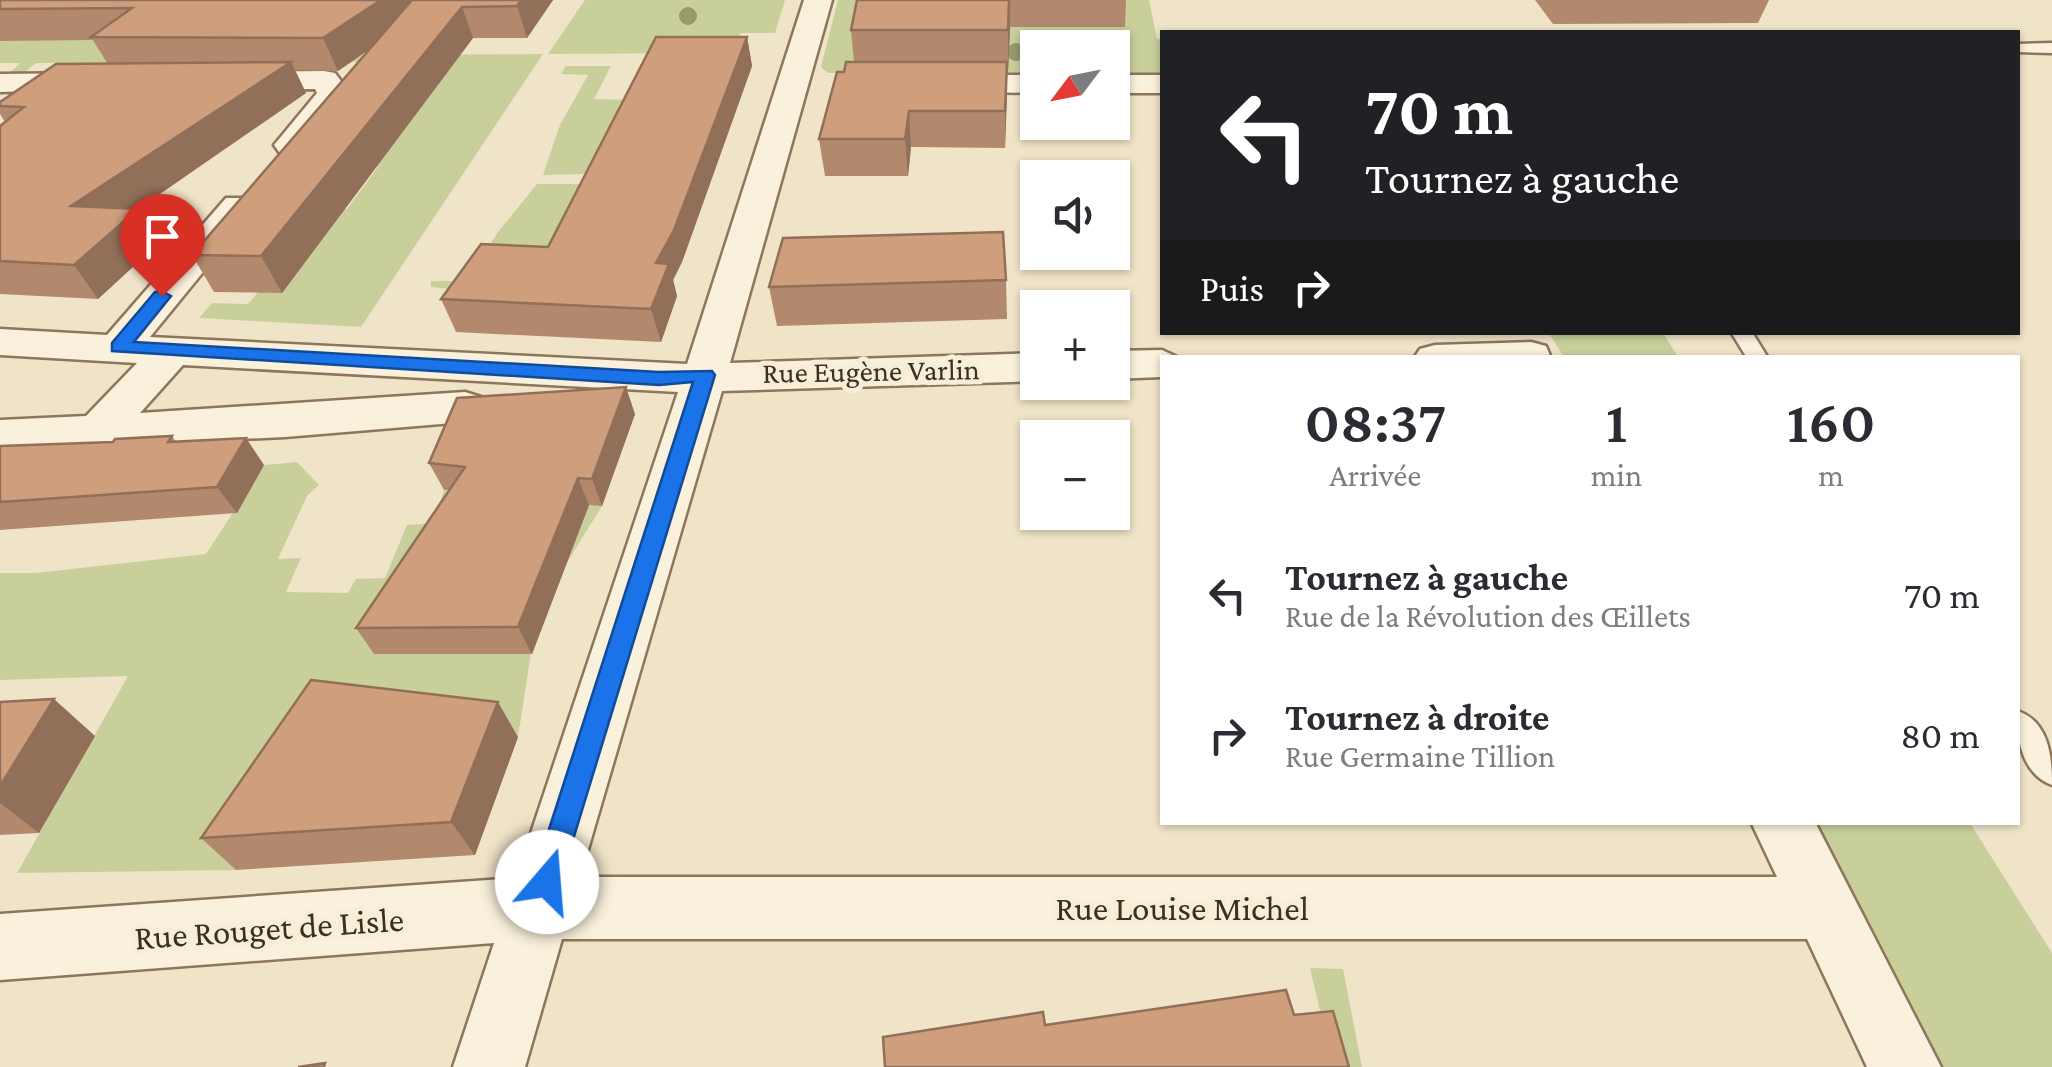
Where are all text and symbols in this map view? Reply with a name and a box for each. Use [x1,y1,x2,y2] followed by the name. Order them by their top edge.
[1020,30,1130,140] north arrow
[1020,30,1130,530] map controls
[1200,70,1330,200] icon: left
[1365,71,1513,149] text: 70 m
[1365,153,1679,203] text: Tournez à gauche
[1020,160,1130,270] button: sound
[120,194,205,297] pin
[135,209,190,264] icon: arrive
[1284,260,1339,315] icon: right
[1200,267,1264,309] text: Puis
[1020,290,1130,400] button: +
[762,352,980,390] street label: Rue Eugène Varlin
[1305,388,1446,455] text: 08:37
[1606,388,1627,455] text: 1
[1787,388,1875,455] text: 160
[1020,420,1130,530] button: −
[1329,457,1421,493] text: Arrivée
[1591,457,1642,493] text: min
[1818,457,1844,493] text: m
[1285,556,1568,598] text: Tournez à gauche
[1200,568,1255,623] icon: left
[1904,574,1980,616] text: 70 m
[1285,598,1691,634] text: Rue de la Révolution des Œillets
[1285,696,1550,738] text: Tournez à droite
[1200,708,1255,763] icon: right
[1900,714,1980,756] text: 80 m
[1285,738,1555,774] text: Rue Germaine Tillion
[495,830,599,934] position arrow
[1055,889,1309,928] street label: Rue Louise Michel
[133,900,405,957] street label: Rue Rouget de Lisle

